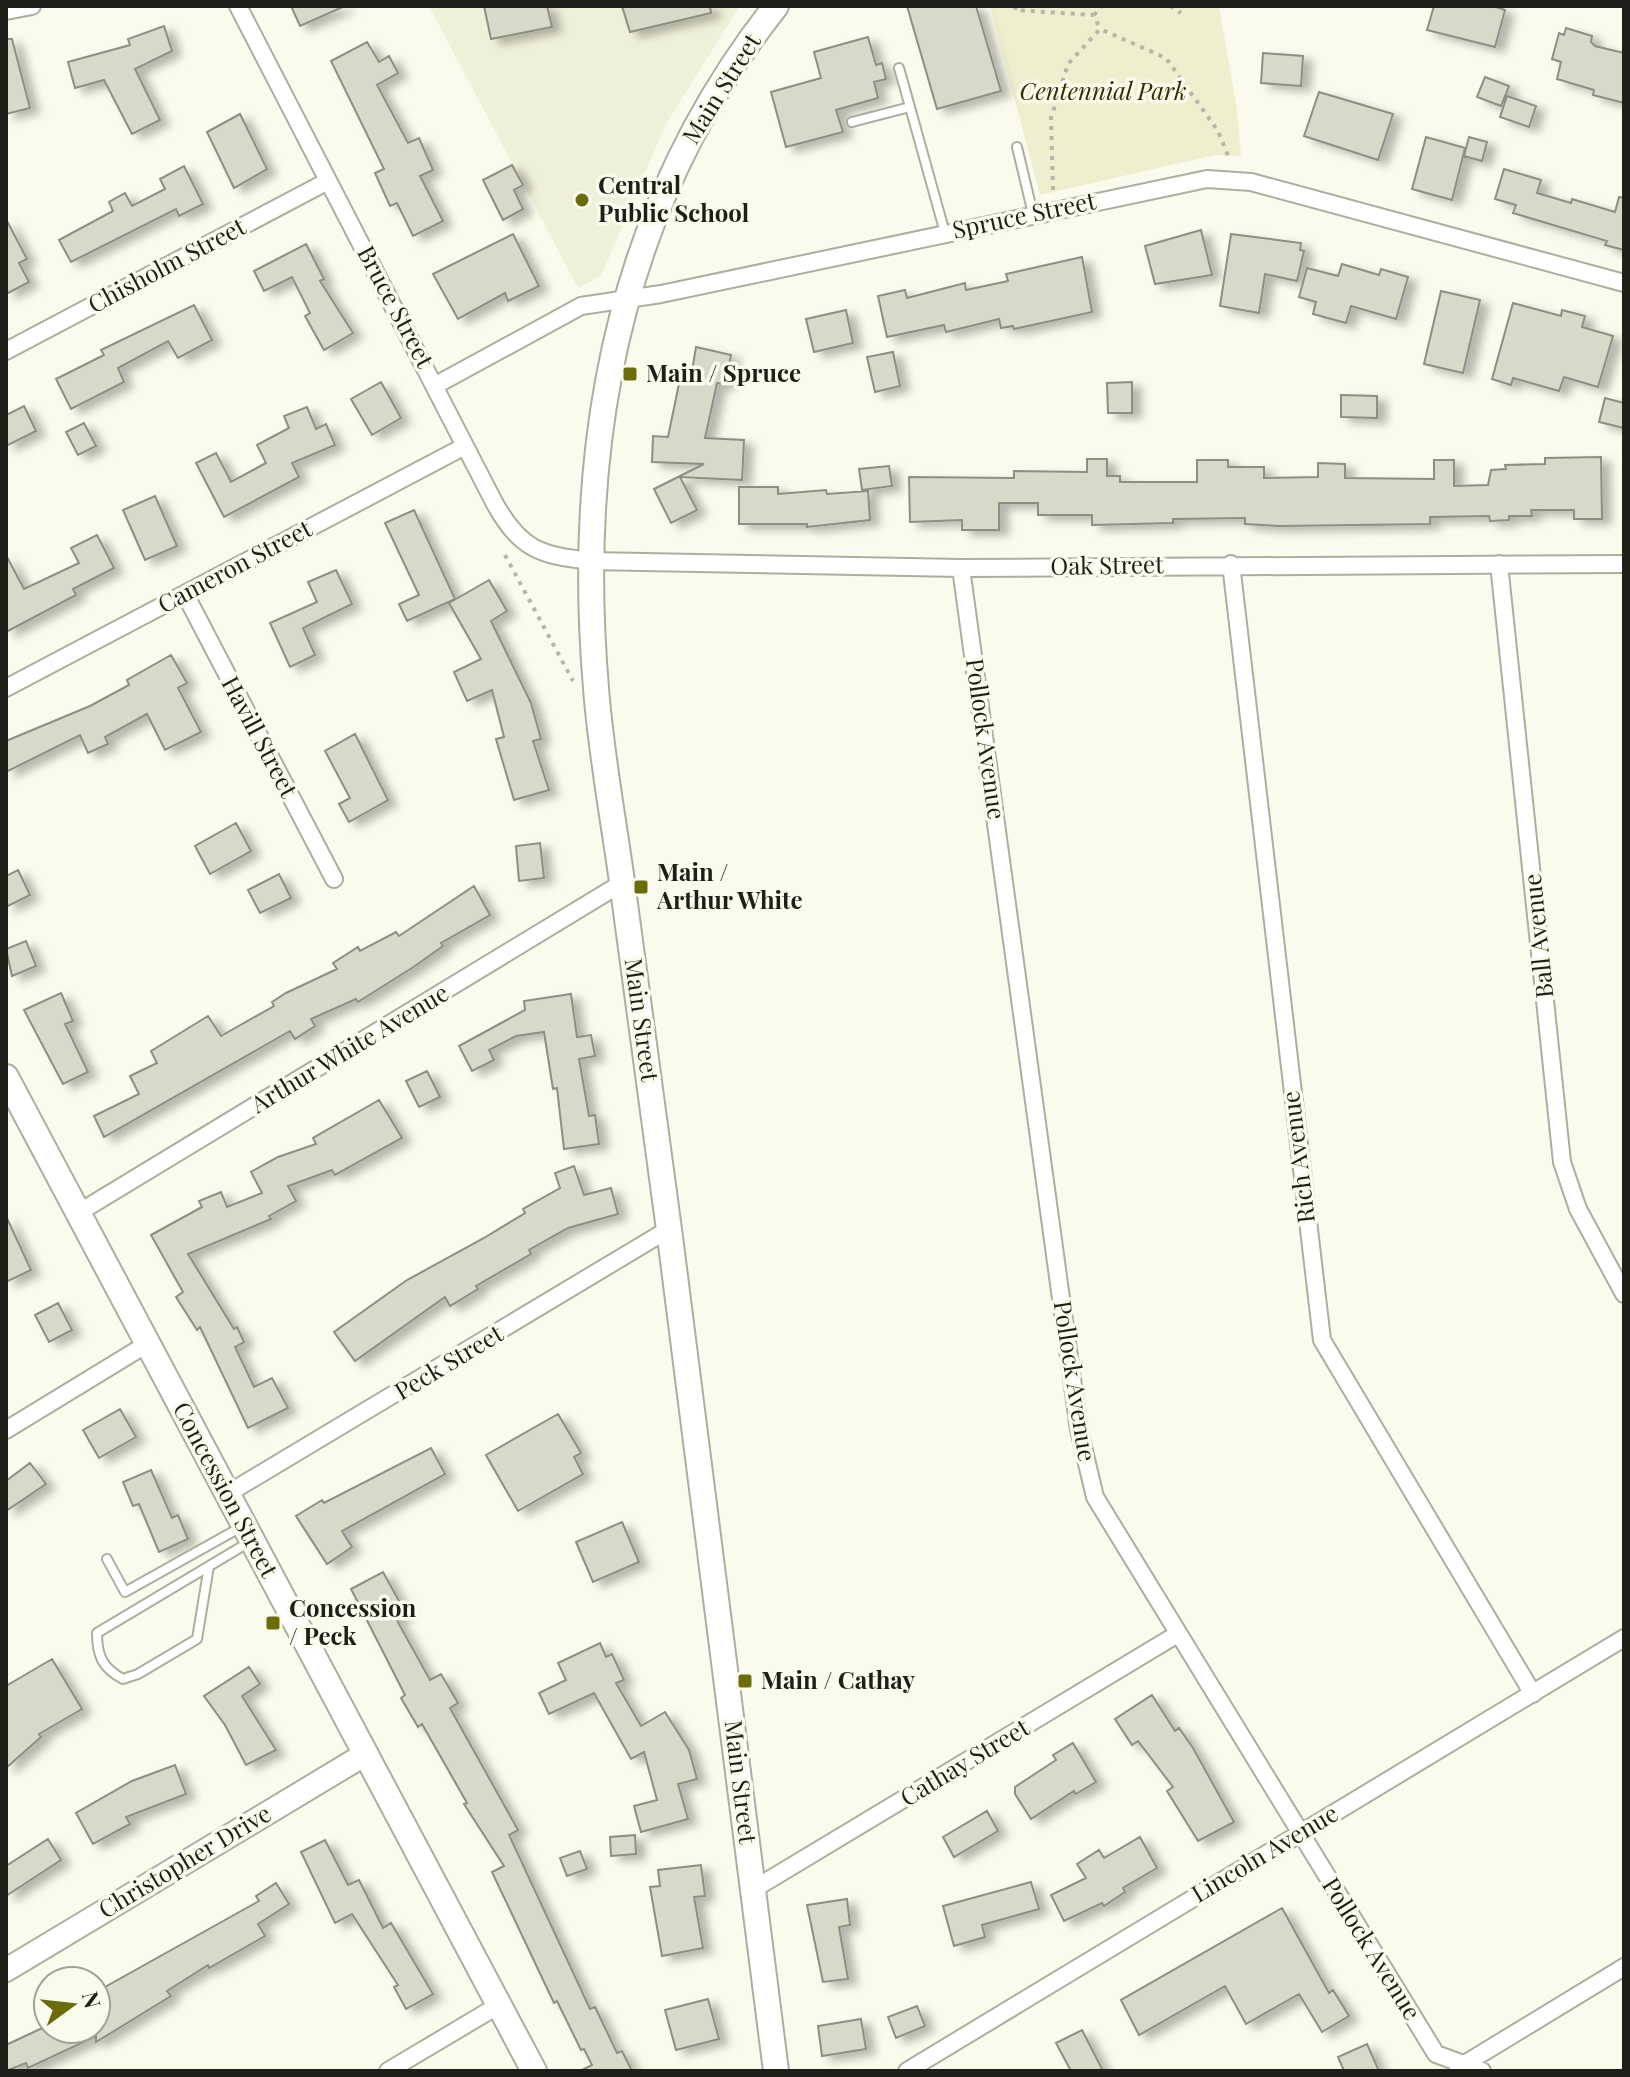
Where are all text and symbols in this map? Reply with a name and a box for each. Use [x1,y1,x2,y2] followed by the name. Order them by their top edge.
[674,26,767,149] street label: Main Street
[1019,74,1187,106] park label: Centennial Park
[598,168,750,228] place label: Central Public School
[949,183,1099,245] street label: Spruce Street
[573,191,591,209] marker: Central Public School
[82,209,251,319] street label: Chisholm Street
[351,240,443,373] street label: Bruce Street
[646,356,801,388] place label: Main / Spruce
[621,365,639,383] marker: Main / Spruce
[151,511,317,619] street label: Cameron Street
[1050,547,1164,581] street label: Oak Street
[960,656,1014,821] street label: Pollock Avenue
[215,670,306,803] street label: Havill Street
[656,855,803,915] place label: Main / Arthur White
[1515,872,1559,1000] street label: Ball Avenue
[632,878,650,896] marker: Main / Arthur White
[618,956,668,1084] street label: Main Street
[243,976,454,1120] street label: Arthur White Avenue
[1273,1089,1321,1225] street label: Rich Avenue
[1047,1298,1104,1463] street label: Pollock Avenue
[388,1316,508,1406] street label: Peck Street
[167,1396,287,1583] street label: Concession Street
[289,1591,417,1651] place label: Concession / Peck
[264,1614,282,1632] marker: Concession / Peck
[761,1663,915,1695] place label: Main / Cathay
[736,1672,754,1690] marker: Main / Cathay
[894,1710,1035,1812] street label: Cathay Street
[719,1718,766,1846] street label: Main Street
[92,1796,276,1924] street label: Christopher Drive
[1185,1796,1343,1909] street label: Lincoln Avenue
[1316,1871,1429,2025] street label: Pollock Avenue
[32,1965,112,2045] north arrow
[76,1988,109,2011] text: N

